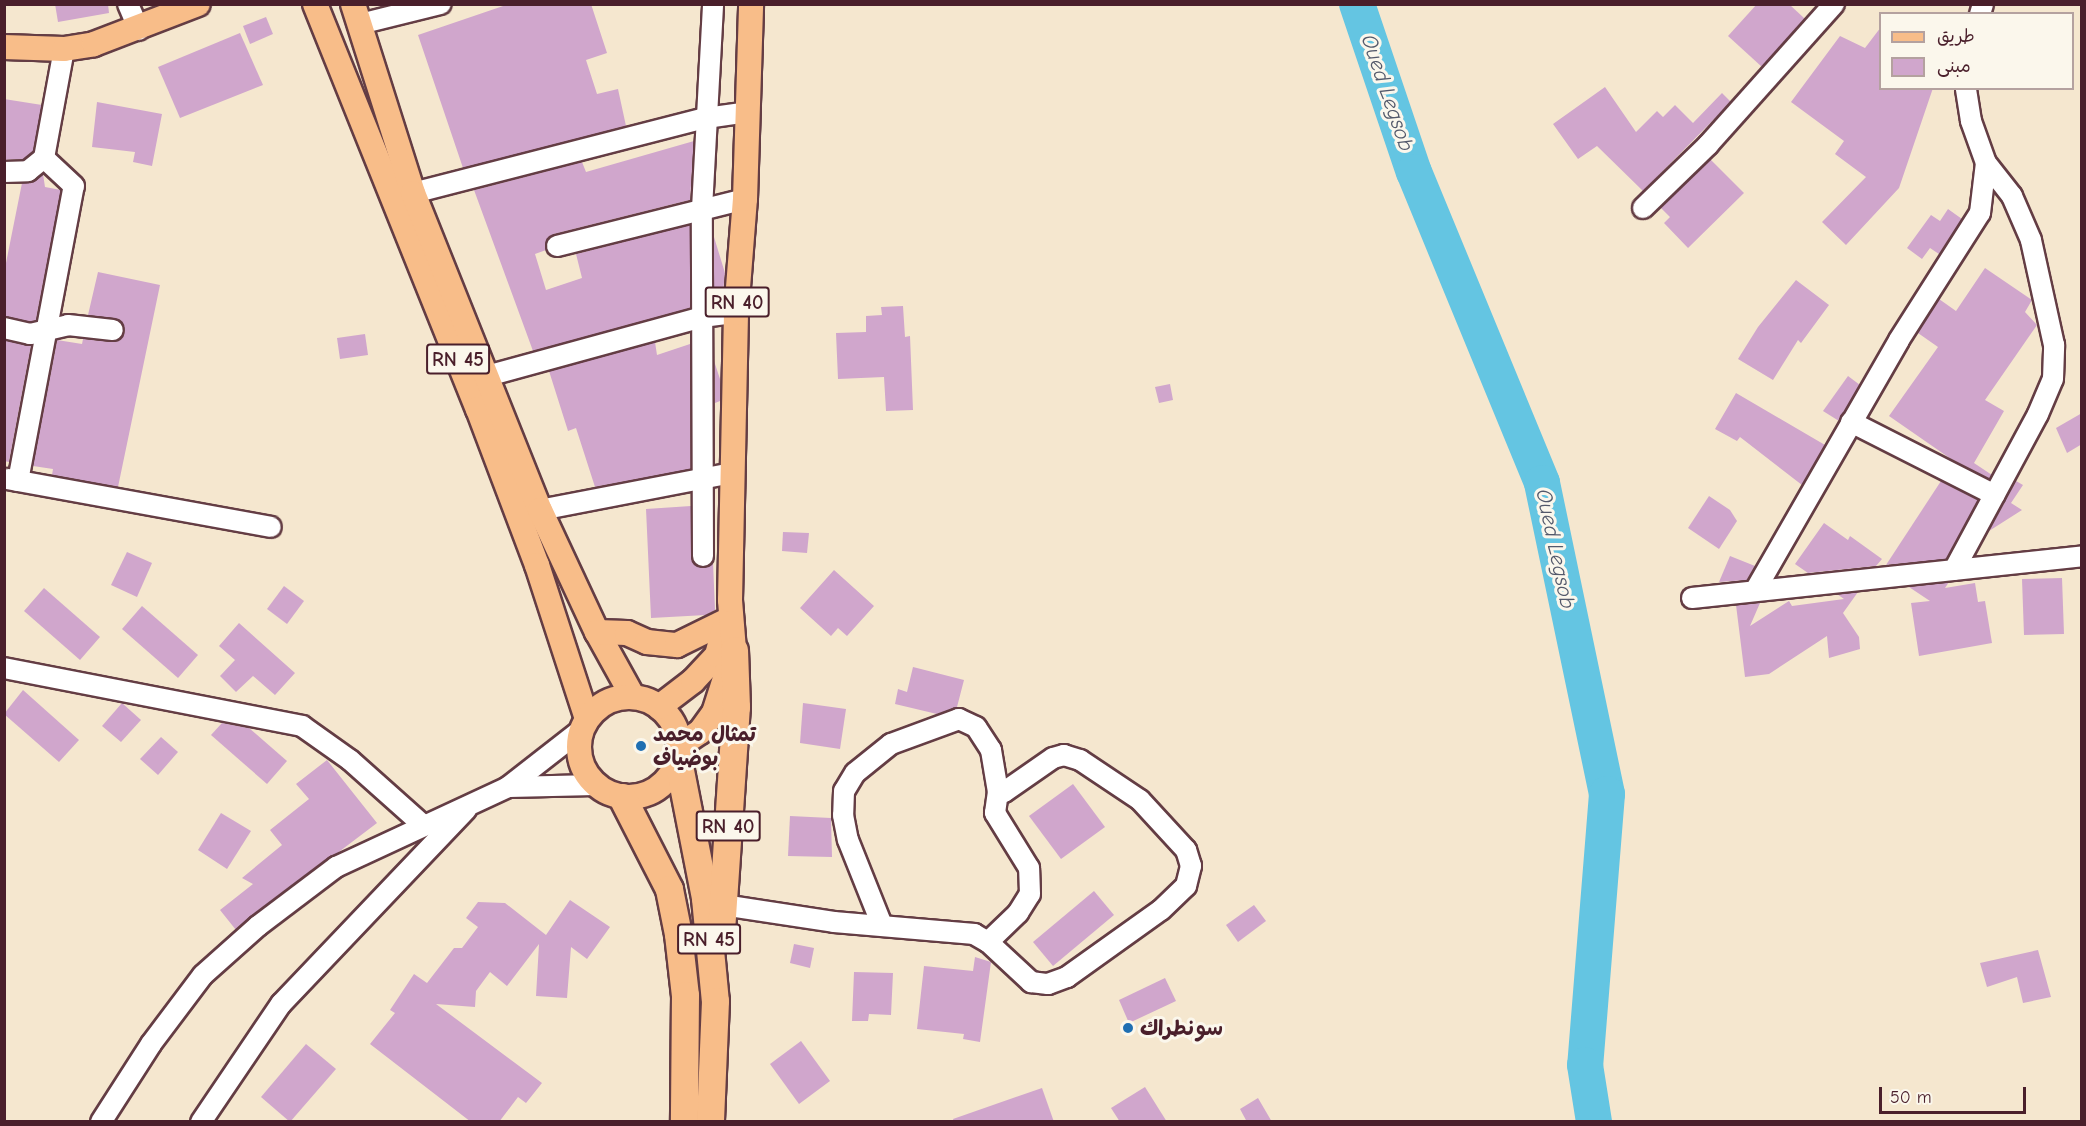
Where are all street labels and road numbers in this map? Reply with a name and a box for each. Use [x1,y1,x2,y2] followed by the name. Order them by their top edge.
[704,285,770,319] road number: RN 40
[425,342,491,376] road number: RN 45
[695,809,761,843] road number: RN 40
[676,922,742,956] road number: RN 45

